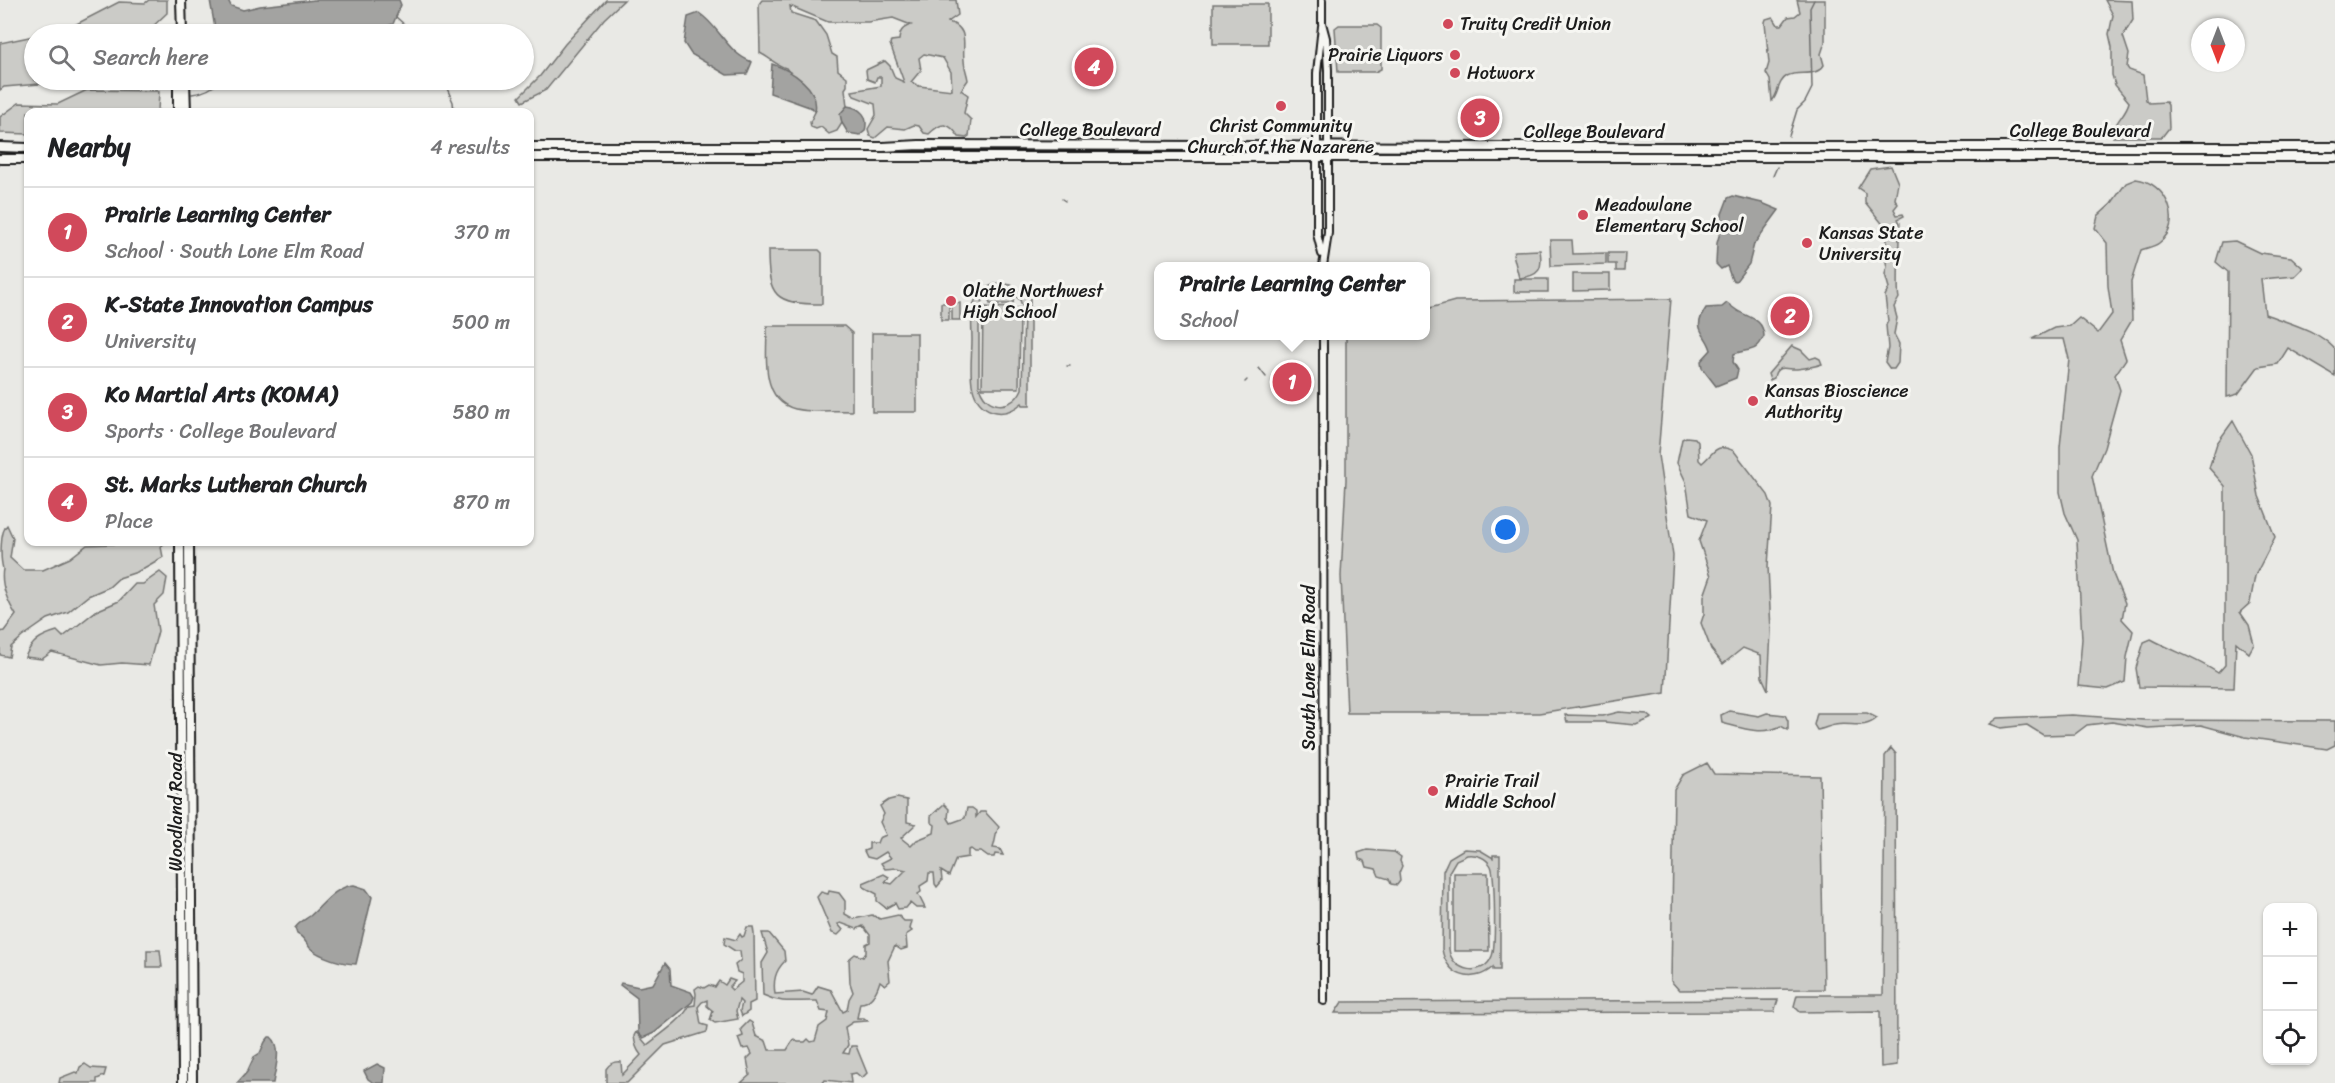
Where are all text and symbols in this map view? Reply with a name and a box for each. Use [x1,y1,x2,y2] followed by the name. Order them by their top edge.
[1460,8,1611,40] place label: Truity Credit Union
[1441,17,1455,31] marker: Truity Credit Union
[2191,18,2245,72] north arrow
[24,24,534,90] search box
[93,38,209,77] text: Search here
[1328,39,1444,71] place label: Prairie Liquors
[45,41,78,74] icon: search
[1074,44,1114,90] pin: 4
[1448,48,1462,62] marker: Prairie Liquors
[1467,57,1536,89] place label: Hotworx
[1448,66,1462,80] marker: Hotworx
[1460,96,1500,140] pin: 3
[1274,99,1288,113] marker: Christ Community Church of the Nazarene
[1188,110,1374,163] place label: Christ Community Church of the Nazarene
[1020,114,1162,146] street label: College Boulevard
[2010,115,2152,147] street label: College Boulevard
[1524,116,1666,148] street label: College Boulevard
[48,124,130,170] text: Nearby
[430,130,510,165] text: 4 results
[1595,189,1744,242] place label: Meadowlane Elementary School
[105,195,330,234] text: Prairie Learning Center
[1576,208,1590,222] marker: Meadowlane Elementary School
[63,215,72,250] text: 1
[454,215,510,250] text: 370 m
[1819,217,1923,270] place label: Kansas State University
[105,234,363,269] text: School · South Lone Elm Road
[1800,236,1814,250] marker: Kansas State University
[1154,262,1430,340] popup
[1179,264,1405,303] text: Prairie Learning Center
[963,275,1104,328] place label: Olathe Northwest High School
[105,285,373,324] text: K-State Innovation Campus
[944,294,958,308] marker: Olathe Northwest High School
[1770,294,1810,338] pin: 2
[1179,303,1238,338] text: School
[62,305,73,340] text: 2
[452,305,510,340] text: 500 m
[105,324,196,359] text: University
[1272,360,1312,404] pin: 1
[105,375,337,414] text: Ko Martial Arts (KOMA)
[1764,375,1908,428] place label: Kansas Bioscience Authority
[1746,394,1760,408] marker: Kansas Bioscience Authority
[62,395,73,430] text: 3
[453,395,510,430] text: 580 m
[105,414,336,449] text: Sports · College Boulevard
[105,465,367,504] text: St. Marks Lutheran Church
[61,485,74,520] text: 4
[453,485,510,520] text: 870 m
[105,504,153,539] text: Place
[1491,515,1520,544] your location
[1293,584,1325,751] street label: South Lone Elm Road
[160,751,192,871] street label: Woodland Road
[1445,765,1556,818] place label: Prairie Trail Middle School
[1426,784,1440,798] marker: Prairie Trail Middle School
[2263,903,2317,1065] map controls
[2263,903,2317,957] button: +
[2263,957,2317,1011] button: −
[2263,1011,2317,1065] button: locate

